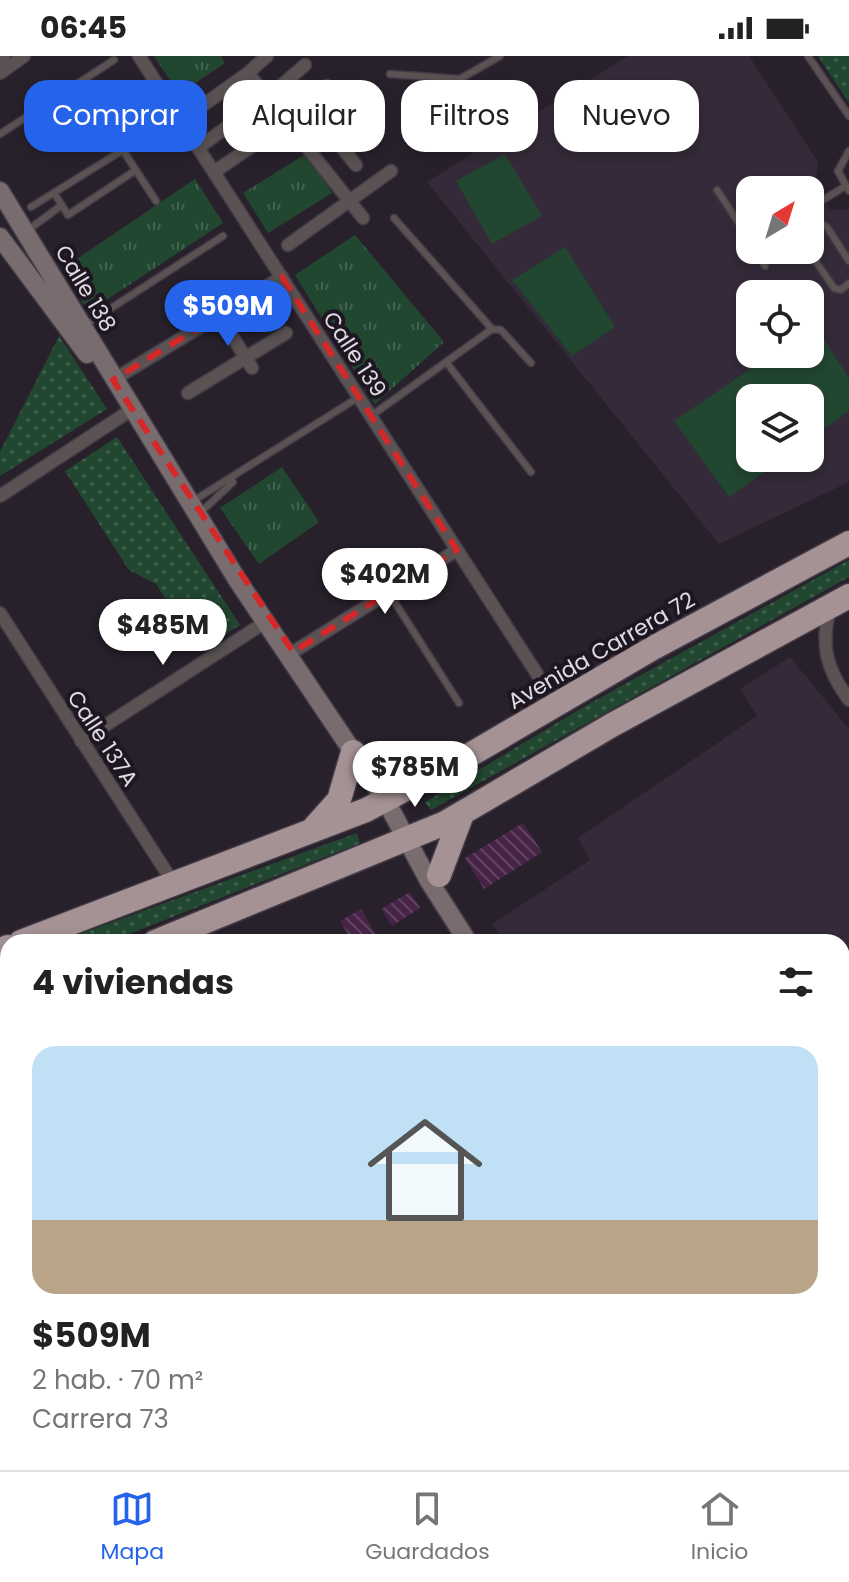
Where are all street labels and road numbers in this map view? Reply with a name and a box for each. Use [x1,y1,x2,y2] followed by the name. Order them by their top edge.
[48,239,124,337] street label: Calle 138
[315,306,394,403] street label: Calle 139
[502,584,701,717] street label: Avenida Carrera 72
[60,684,145,793] street label: Calle 137A

